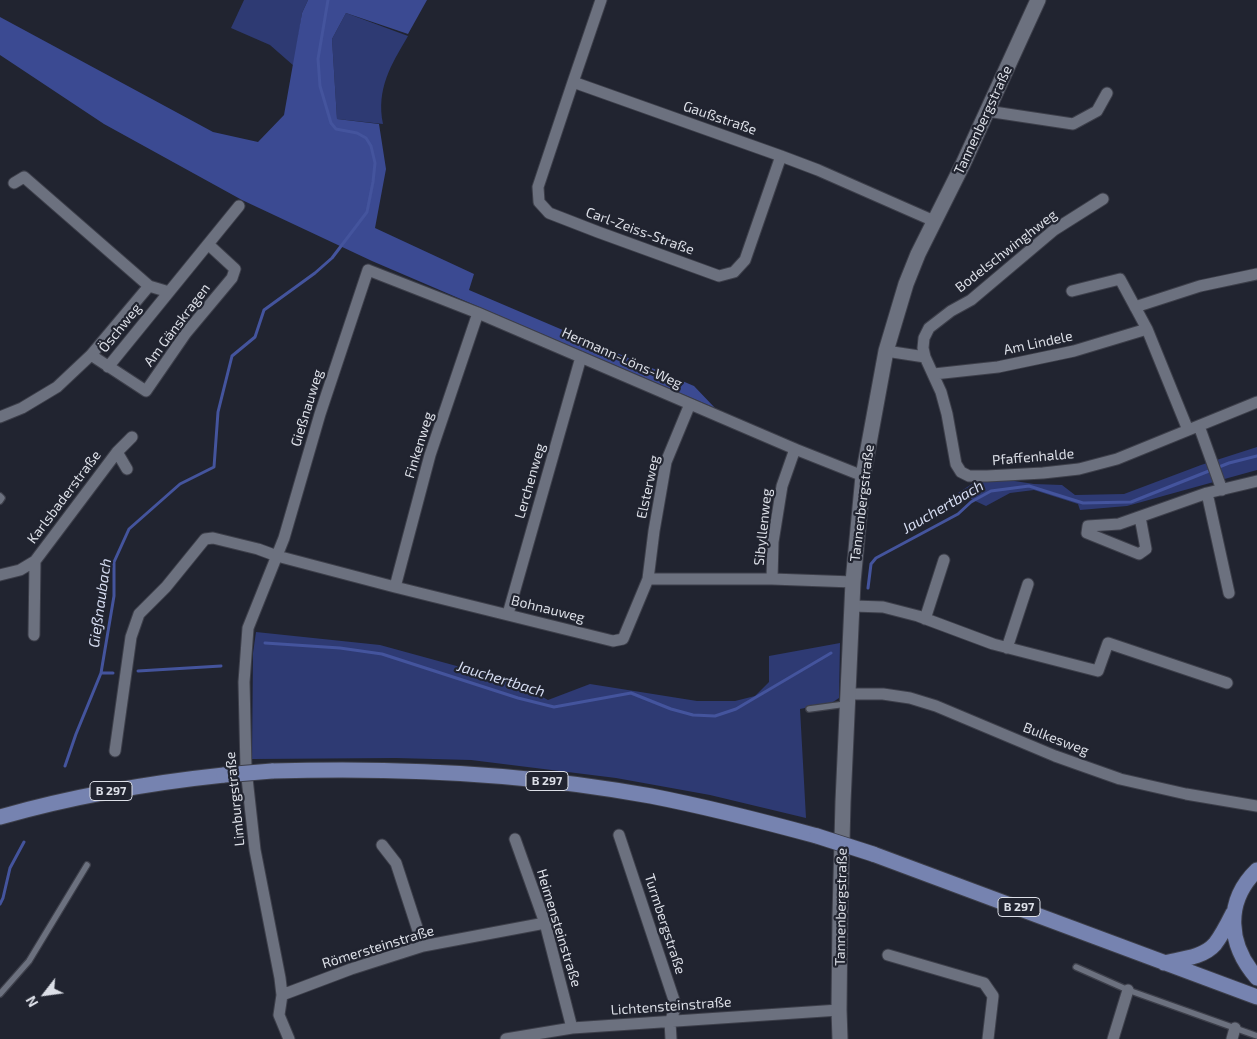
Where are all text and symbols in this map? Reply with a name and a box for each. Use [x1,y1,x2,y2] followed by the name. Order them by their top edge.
[950,63,1016,177] street label: Tannenbergstraße
[681,98,759,138] street label: Gaußstraße
[584,204,696,258] street label: Carl-Zeiss-Straße
[952,206,1060,296] street label: Bodelschwinghweg
[140,280,214,370] street label: Am Gänskragen
[95,300,145,356] street label: Öschweg
[559,324,685,392] street label: Hermann-Löns-Weg
[1002,327,1074,359] street label: Am Lindele
[287,367,327,449] street label: Gießnauweg
[401,410,437,480] street label: Finkenweg
[511,441,549,521] street label: Lerchenweg
[846,443,878,563] street label: Tannenbergstraße
[991,445,1075,469] street label: Pfaffenhalde
[23,447,105,547] street label: Karlsbaderstraße
[633,454,663,520] street label: Elsterweg
[899,476,987,538] water label: Jauchertbach
[751,488,775,566] street label: Sibyllenweg
[85,557,115,649] water label: Gießnaubach
[509,592,587,626] street label: Bohnauweg
[455,657,547,701] water label: Jauchertbach
[1021,719,1091,759] street label: Bulkesweg
[222,751,248,847] street label: Limburgstraße
[526,771,568,790] road number: B 297
[90,781,132,800] road number: B 297
[832,848,850,966] street label: Tannenbergstraße
[533,867,585,989] street label: Heimensteinstraße
[641,872,689,976] street label: Turmbergstraße
[998,898,1040,916] road number: B 297
[320,922,436,972] street label: Römersteinstraße
[20,969,70,1019] north arrow
[22,993,41,1010] text: N
[610,993,732,1019] street label: Lichtensteinstraße

